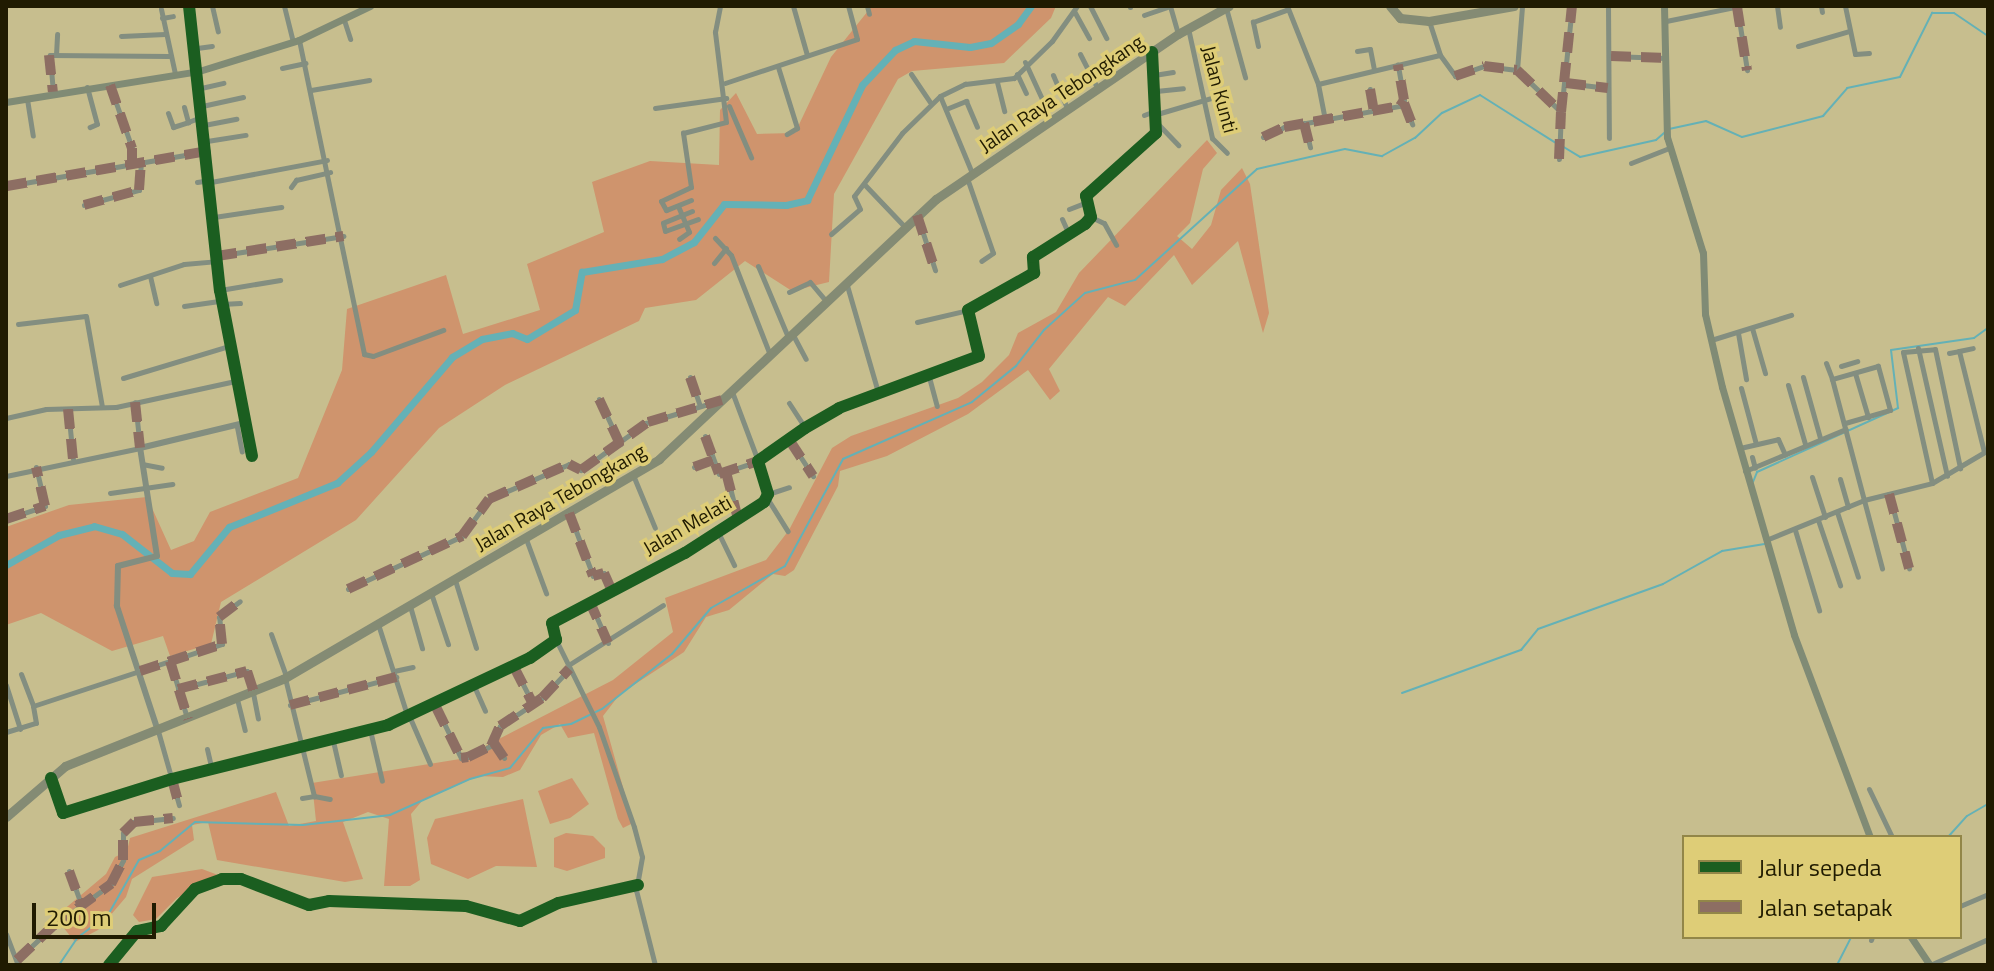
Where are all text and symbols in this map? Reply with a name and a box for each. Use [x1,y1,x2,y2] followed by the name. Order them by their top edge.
[974,29,1148,157] street label: Jalan Raya Tebongkang
[1197,43,1243,135] street label: Jalan Kunti
[470,438,650,556] street label: Jalan Raya Tebongkang
[638,490,736,560] street label: Jalan Melati
[1682,835,1962,939] legend
[1758,849,1882,885] text: Jalur sepeda
[36,887,160,937] scale bar
[1758,889,1893,925] text: Jalan setapak
[46,899,112,935] text: 200 m

